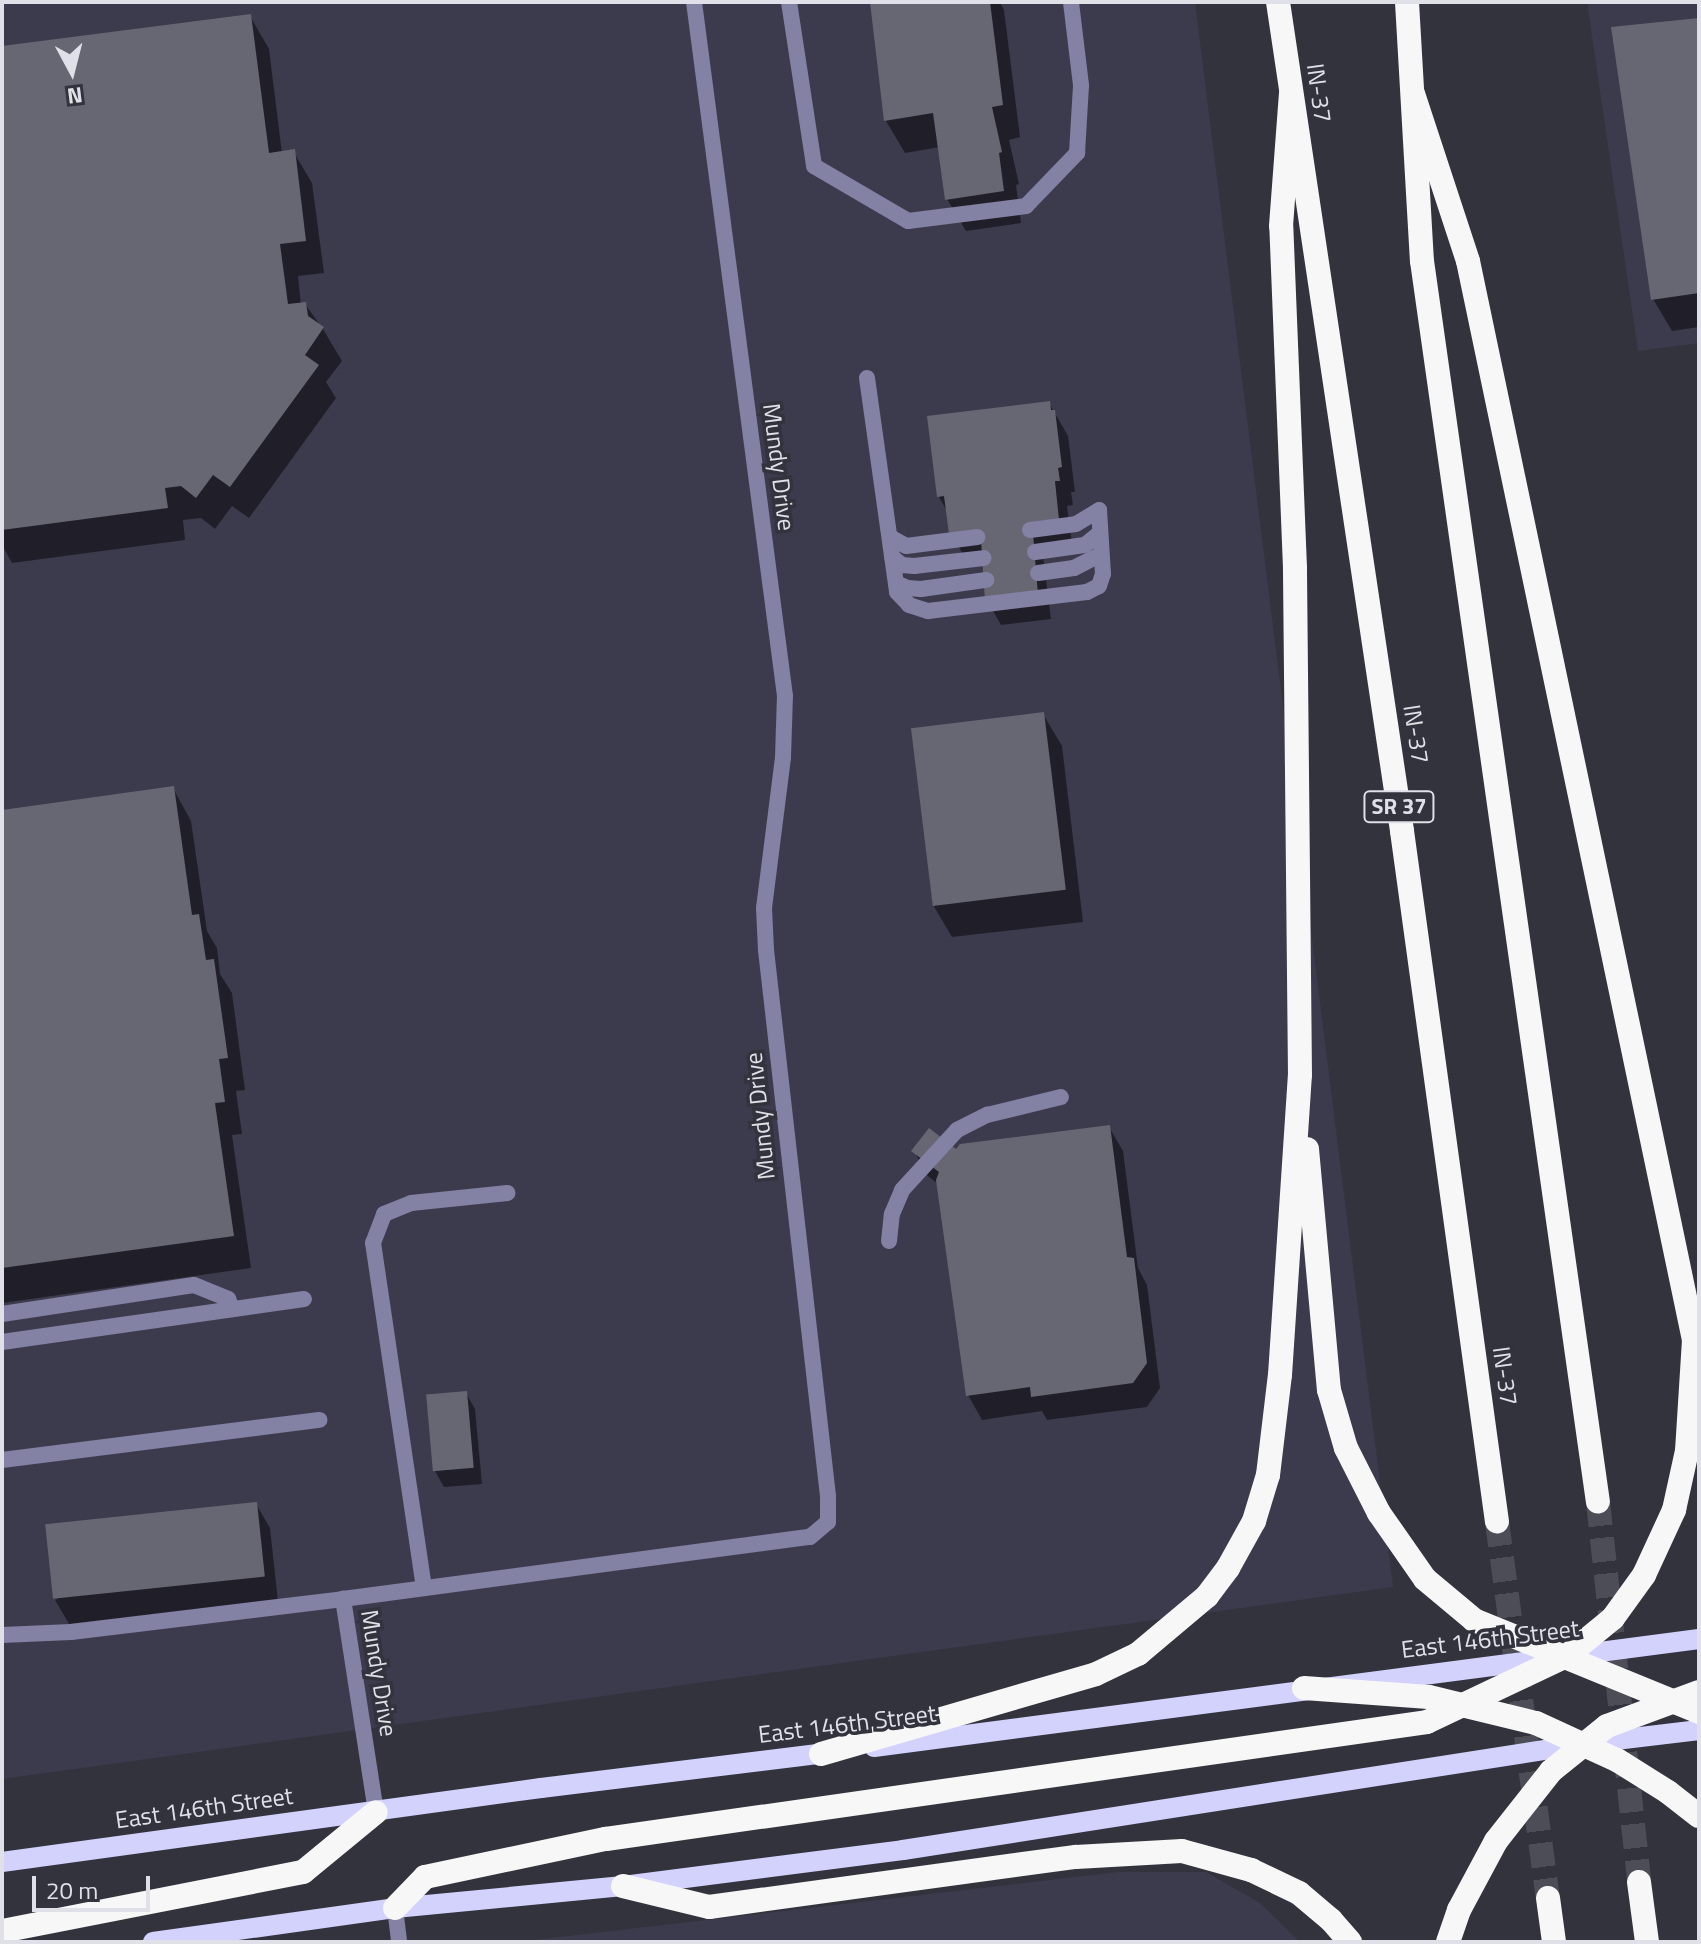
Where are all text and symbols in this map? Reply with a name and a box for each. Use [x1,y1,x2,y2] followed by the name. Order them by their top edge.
[32,32,112,112] north arrow
[1301,62,1337,124] street label: IN-37
[65,78,85,114] text: N
[757,402,801,532] street label: Mundy Drive
[1397,702,1435,766] street label: IN-37
[1363,789,1435,825] road number: SR 37
[739,1051,781,1181] street label: Mundy Drive
[1487,1345,1523,1407] street label: IN-37
[355,1608,403,1738] street label: Mundy Drive
[1399,1614,1581,1664] street label: East 146th Street
[756,1699,938,1749] street label: East 146th Street
[113,1781,295,1835] street label: East 146th Street
[36,1860,154,1910] scale bar
[46,1872,98,1908] text: 20 m

